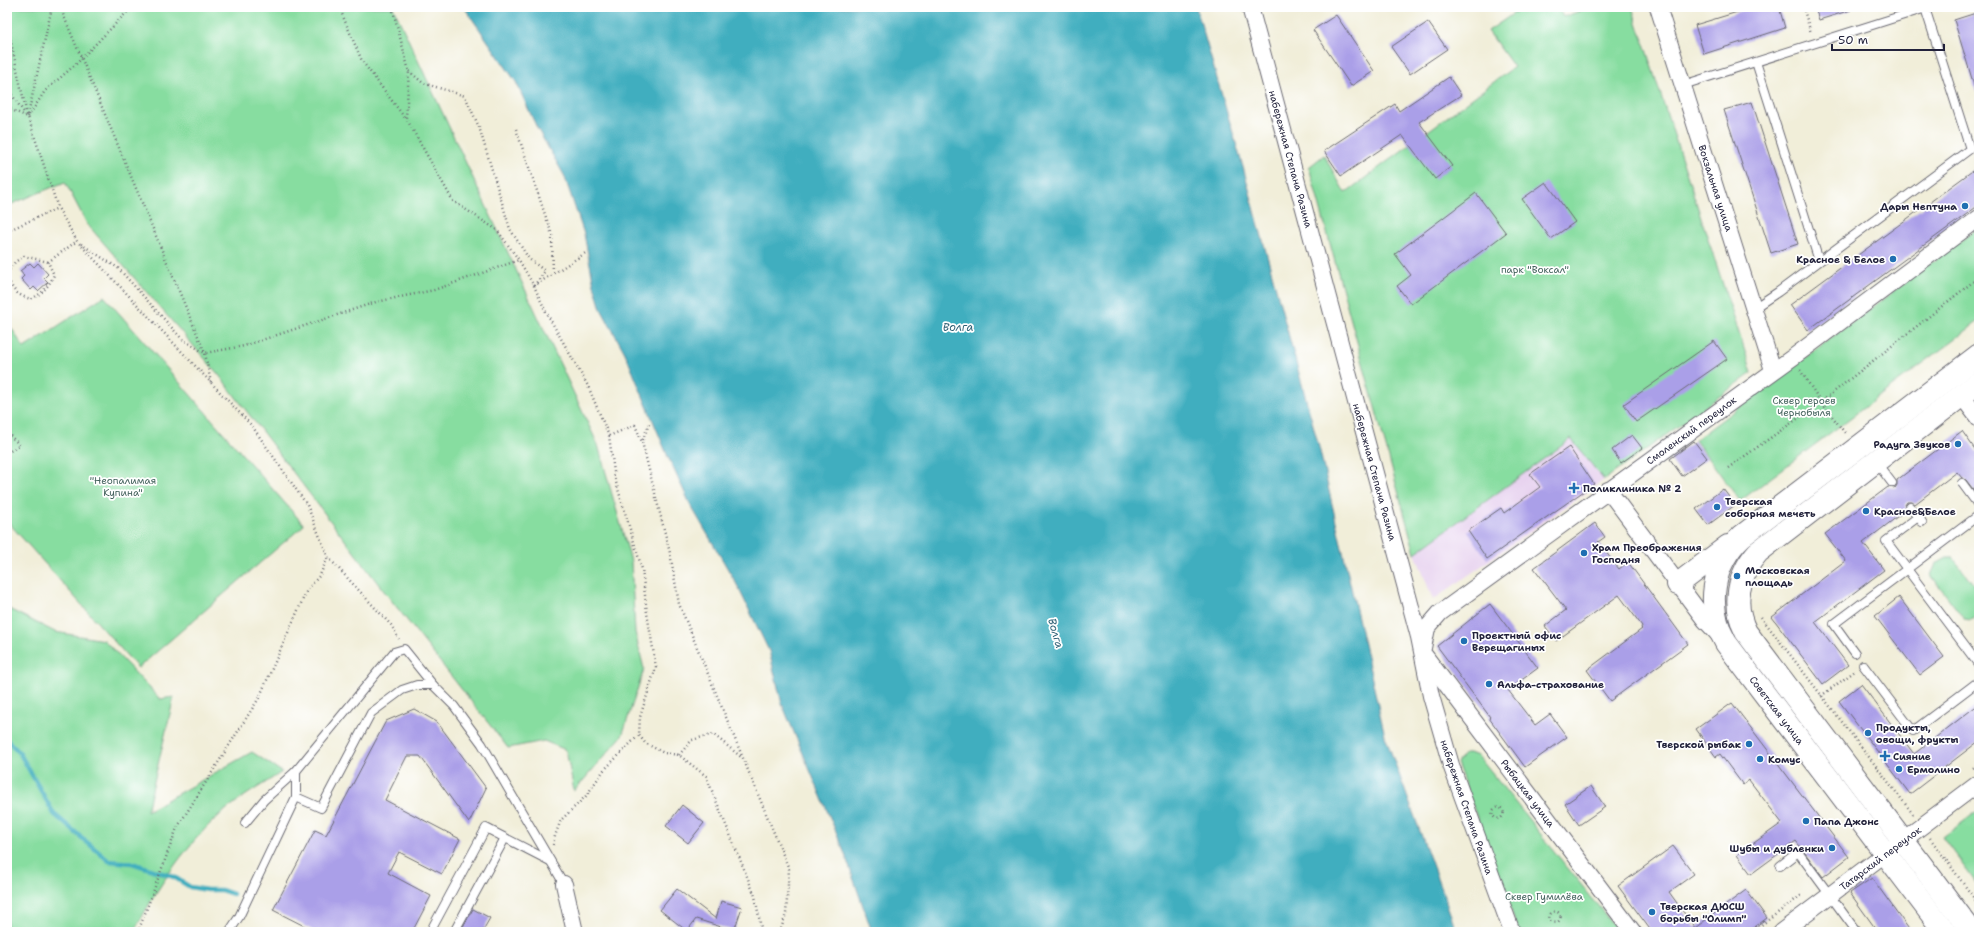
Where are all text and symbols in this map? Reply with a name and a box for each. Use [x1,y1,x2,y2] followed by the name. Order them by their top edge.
[1832,26,1944,52] scale bar
[1838,32,1868,48] text: 50 m
[1266,89,1315,230] street label: набережная Степана Разина
[1695,143,1736,234] street label: Вокзальная улица
[1880,200,1957,213] place label: Дары Нептуна
[1960,201,1970,211] marker: Дары Нептуна
[1796,253,1885,266] place label: Красное & Белое
[1888,254,1898,264] marker: Красное & Белое
[1501,263,1569,276] park label: парк "Воксал"
[943,320,973,335] water label: Волга
[1644,393,1739,467] street label: Смоленский переулок
[1772,394,1836,419] park label: Сквер героев Чернобыля
[1350,402,1399,543] street label: набережная Степана Разина
[1873,438,1950,451] place label: Радуга Звуков
[1953,439,1963,449] marker: Радуга Звуков
[90,474,156,499] park label: "Неопалимая Купина"
[1568,482,1580,494] marker: Поликлиника № 2
[1583,482,1681,495] place label: Поликлиника № 2
[1725,495,1816,520] place label: Тверская соборная мечеть
[1712,502,1722,512] marker: Тверская соборная мечеть
[1874,505,1956,518] place label: Красное&Белое
[1861,506,1871,516] marker: Красное&Белое
[1592,541,1702,566] place label: Храм Преображения Господня
[1579,548,1589,558] marker: Храм Преображения Господня
[1745,564,1810,589] place label: Московская площадь
[1732,571,1742,581] marker: Московская площадь
[1044,616,1067,650] water label: Волга
[1472,629,1561,654] place label: Проектный офис Верещагиных
[1459,636,1469,646] marker: Проектный офис Верещагиных
[1747,673,1807,748] street label: Советская улица
[1497,678,1604,691] place label: Альфа-страхование
[1484,679,1494,689] marker: Альфа-страхование
[1876,721,1959,746] place label: Продукты, овощи, фрукты
[1863,728,1873,738] marker: Продукты, овощи, фрукты
[1437,738,1496,877] street label: набережная Степана Разина
[1656,738,1742,751] place label: Тверской рыбак
[1744,739,1754,749] marker: Тверской рыбак
[1893,750,1931,763] place label: Сияние
[1880,751,1890,761] marker: Сияние
[1768,753,1801,766] place label: Комус
[1755,754,1765,764] marker: Комус
[1498,757,1558,831] street label: Рыбацкая улица
[1907,763,1961,776] place label: Ермолино
[1894,764,1904,774] marker: Ермолино
[1814,815,1879,828] place label: Папа Джонс
[1801,816,1811,826] marker: Папа Джонс
[1837,823,1924,893] street label: Татарский переулок
[1730,842,1824,855] place label: Шубы и дубленки
[1827,843,1837,853] marker: Шубы и дубленки
[1505,890,1584,903] park label: Сквер Гумилёва
[1660,900,1747,925] place label: Тверская ДЮСШ борьбы "Олимп"
[1647,907,1657,917] marker: Тверская ДЮСШ борьбы "Олимп"

